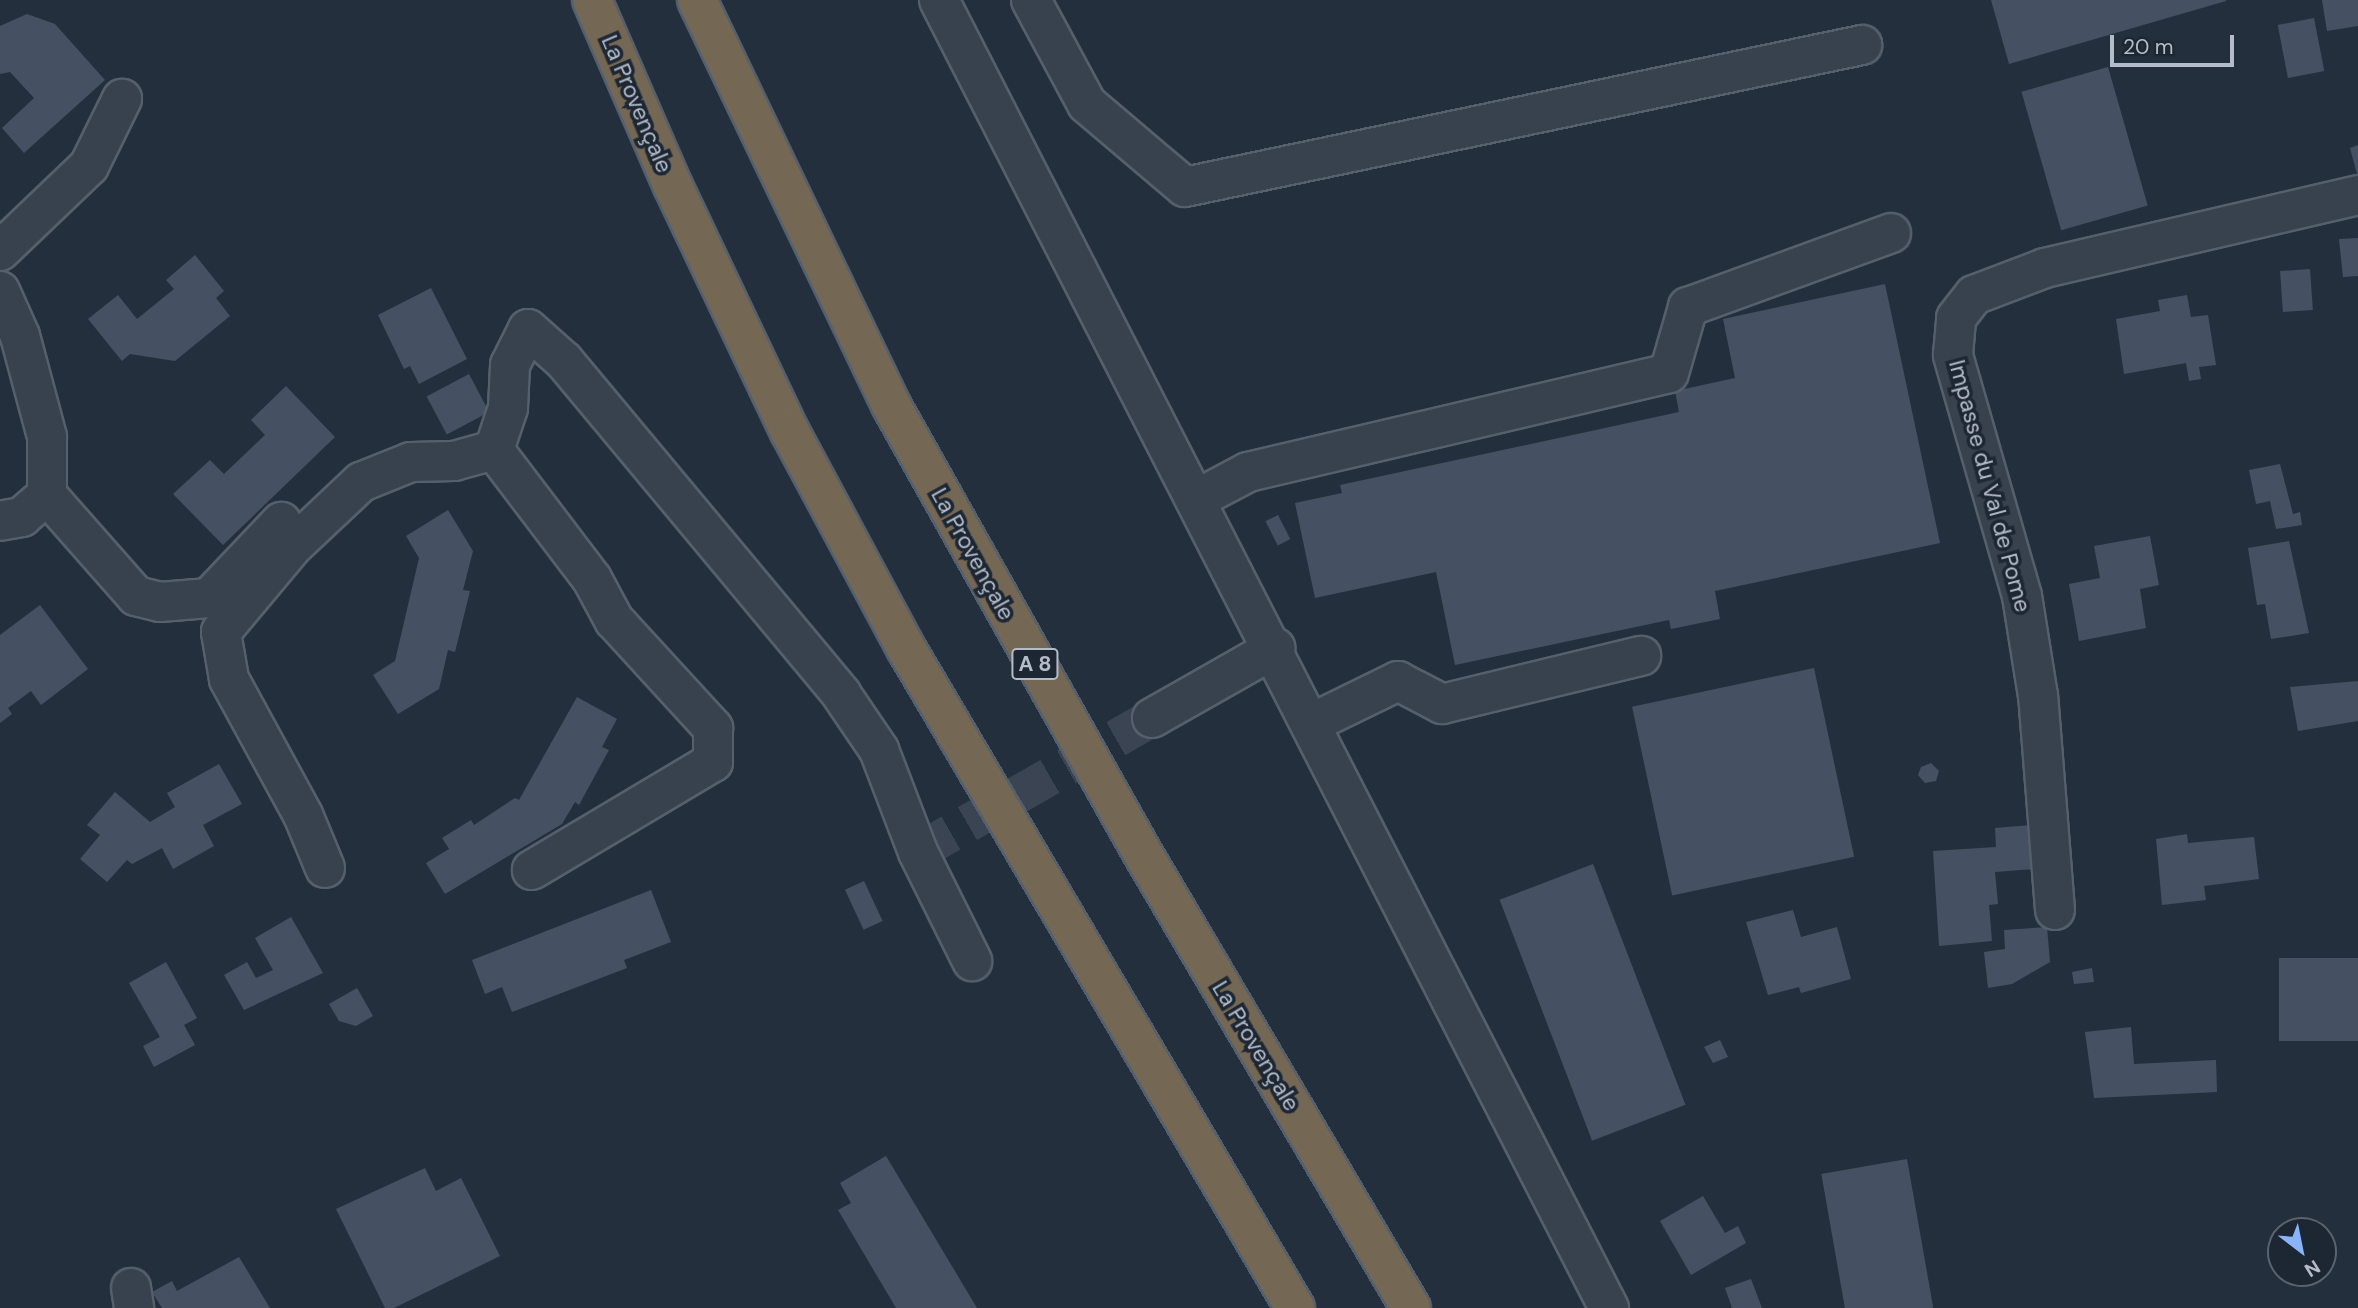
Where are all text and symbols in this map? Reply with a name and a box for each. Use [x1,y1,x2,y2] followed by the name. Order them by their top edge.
[2113,21,2237,65] scale bar
[596,31,678,177] street label: La Provençale
[2123,33,2174,61] text: 20 m
[1943,357,2037,615] street label: Impasse du Val de Pome
[925,483,1021,625] street label: La Provençale
[1010,646,1060,682] road number: A 8
[1206,976,1306,1116] street label: La Provençale
[2267,1217,2337,1287] north arrow
[2300,1254,2325,1283] text: N

